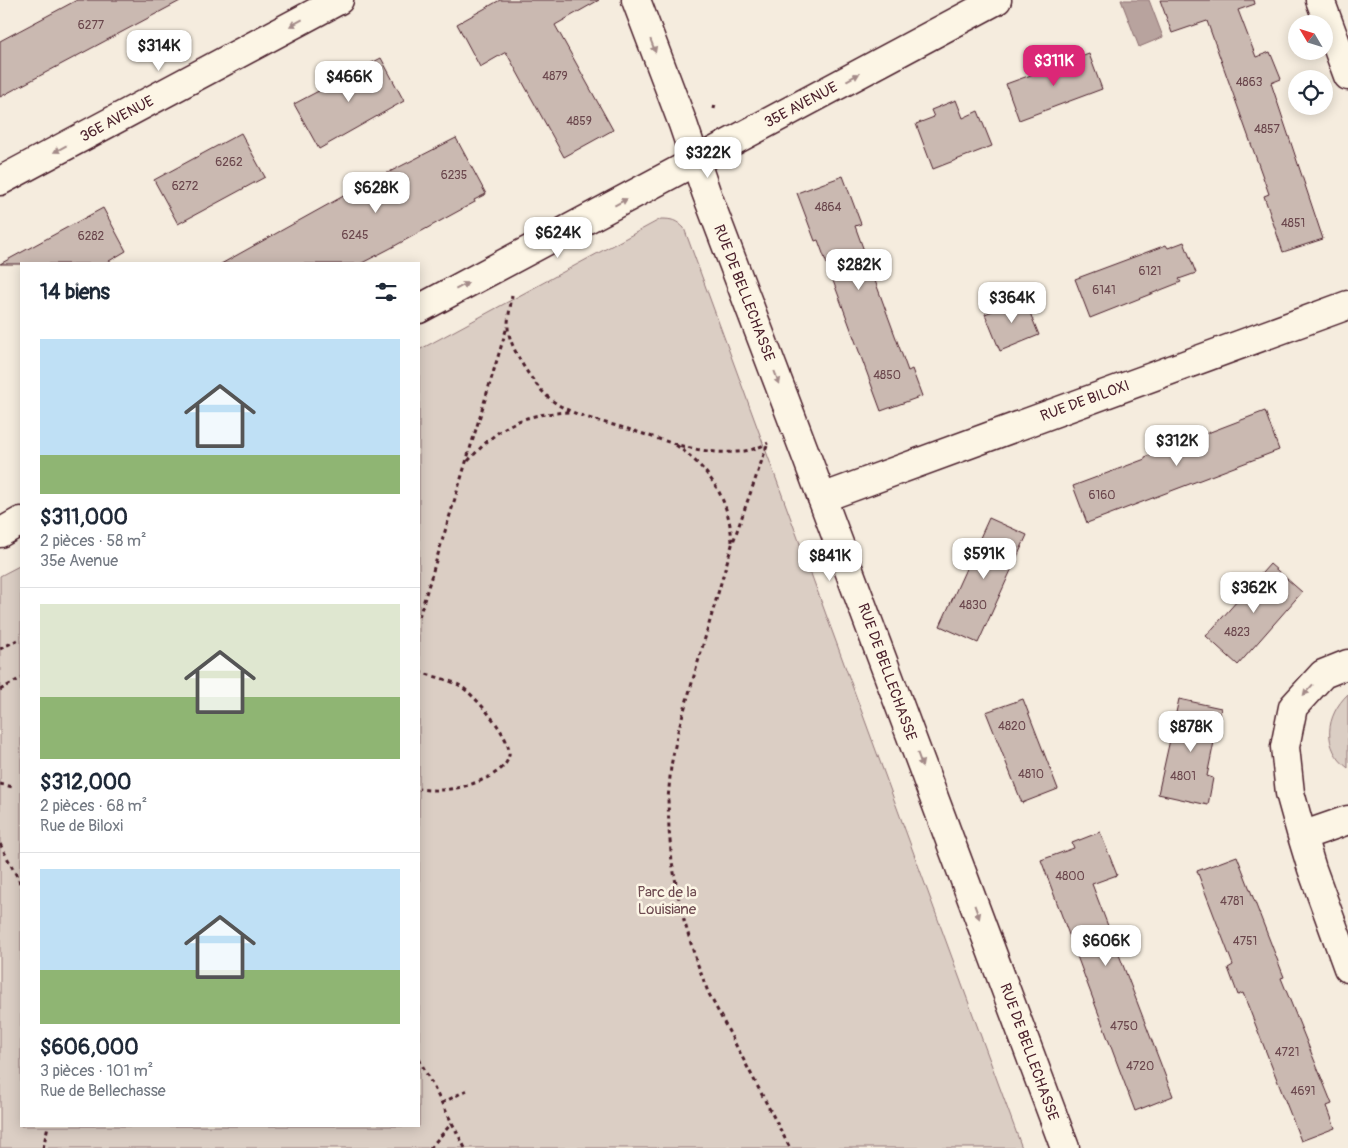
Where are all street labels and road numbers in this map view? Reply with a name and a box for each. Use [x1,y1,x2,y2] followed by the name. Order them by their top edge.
[761,78,841,132] street label: 35E AVENUE
[77,92,157,146] street label: 36E AVENUE
[709,222,779,364] street label: RUE DE BELLECHASSE
[1038,376,1132,426] street label: RUE DE BILOXI
[853,601,921,744] street label: RUE DE BELLECHASSE
[995,981,1063,1124] street label: RUE DE BELLECHASSE

